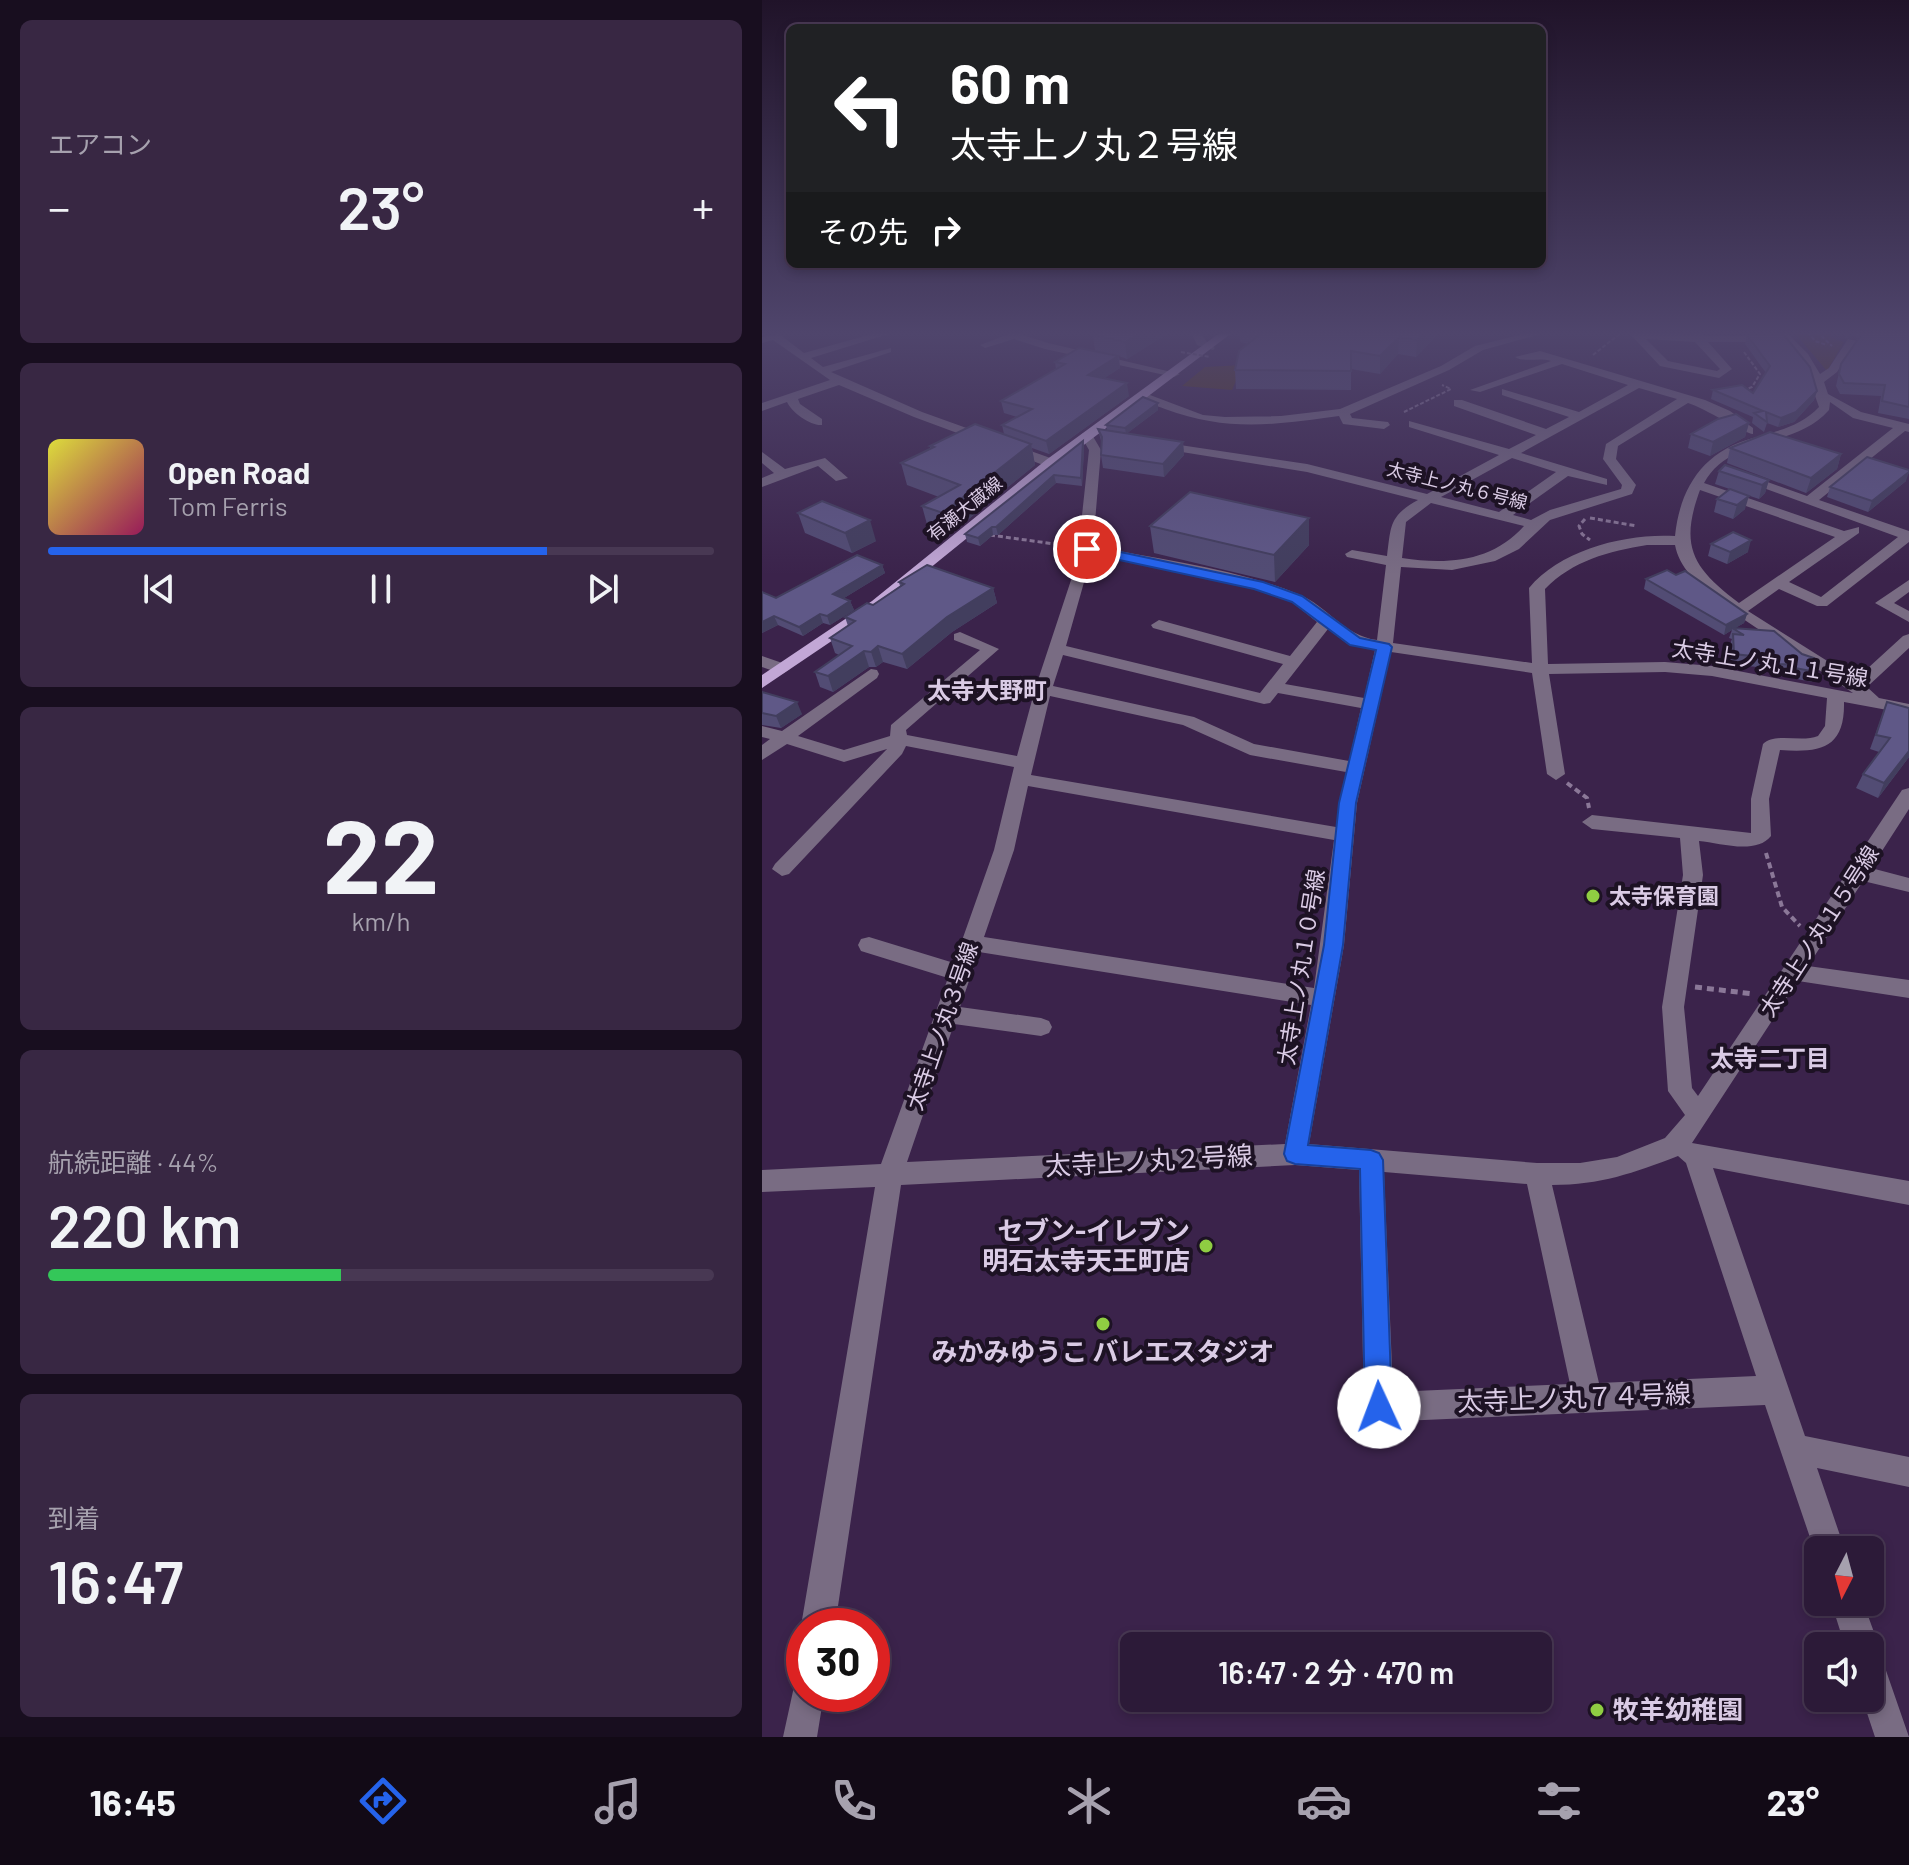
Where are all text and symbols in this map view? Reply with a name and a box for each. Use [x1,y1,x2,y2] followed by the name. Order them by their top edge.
[950,48,1070,115] text: 60 m
[818,56,922,160] icon: left
[950,122,1238,165] text: 太寺上ノ丸２号線
[48,128,152,159] text: エアコン
[338,170,424,242] text: 23°
[48,180,70,233] text: −
[692,180,714,233] text: +
[924,208,968,252] icon: right
[818,213,908,249] text: その先
[168,454,310,490] text: Open Road
[1385,457,1530,513] street label: 太寺上ノ丸６号線
[922,471,1006,545] street label: 有瀬大蔵線
[168,490,288,521] text: Tom Ferris
[1053,515,1121,583] pin
[1065,527,1109,571] icon: arrive
[137,567,181,611] icon: previous
[359,567,403,611] icon: pause
[581,567,625,611] icon: next
[1670,634,1870,690] street label: 太寺上ノ丸１１号線
[927,675,1047,704] district label: 太寺大野町
[323,790,439,915] text: 22
[1753,840,1883,1021] street label: 太寺上ノ丸１５号線
[1272,867,1328,1067] street label: 太寺上ノ丸１０号線
[1609,882,1719,908] place label: 太寺保育園
[1584,887,1602,905] marker: 太寺保育園
[352,905,410,936] text: km/h
[900,938,982,1113] street label: 太寺上ノ丸３号線
[1710,1043,1830,1072] district label: 太寺二丁目
[1044,1139,1254,1180] street label: 太寺上ノ丸２号線
[48,1146,219,1177] text: 航続距離 · 44%
[48,1188,241,1260] text: 220 km
[982,1214,1190,1275] place label: セブン-イレブン 明石太寺天王町店
[1197,1237,1215,1255] marker: セブン-イレブン 明石太寺天王町店
[1094,1315,1112,1333] marker: みかみゆうこ バレエスタジオ
[931,1335,1275,1366] place label: みかみゆうこ バレエスタジオ
[1337,1365,1421,1449] position arrow
[1456,1377,1691,1416] street label: 太寺上ノ丸７４号線
[48,1502,100,1533] text: 到着
[1804,1536,1884,1616] north arrow
[1804,1536,1884,1712] map controls
[48,1544,183,1616] text: 16:47
[786,1608,890,1712] speed limit sign: 30
[1804,1632,1884,1712] button: sound
[1218,1654,1454,1690] text: 16:47 · 2 分 · 470 m
[1613,1693,1743,1724] place label: 牧羊幼稚園
[1588,1701,1606,1719] marker: 牧羊幼稚園
[355,1773,411,1829] icon: directions
[590,1773,646,1829] icon: music
[826,1773,882,1829] icon: phone
[1061,1773,1117,1829] icon: climate
[1296,1773,1352,1829] icon: car
[1531,1773,1587,1829] icon: filters
[90,1780,176,1823] text: 16:45
[1767,1780,1819,1823] text: 23°

